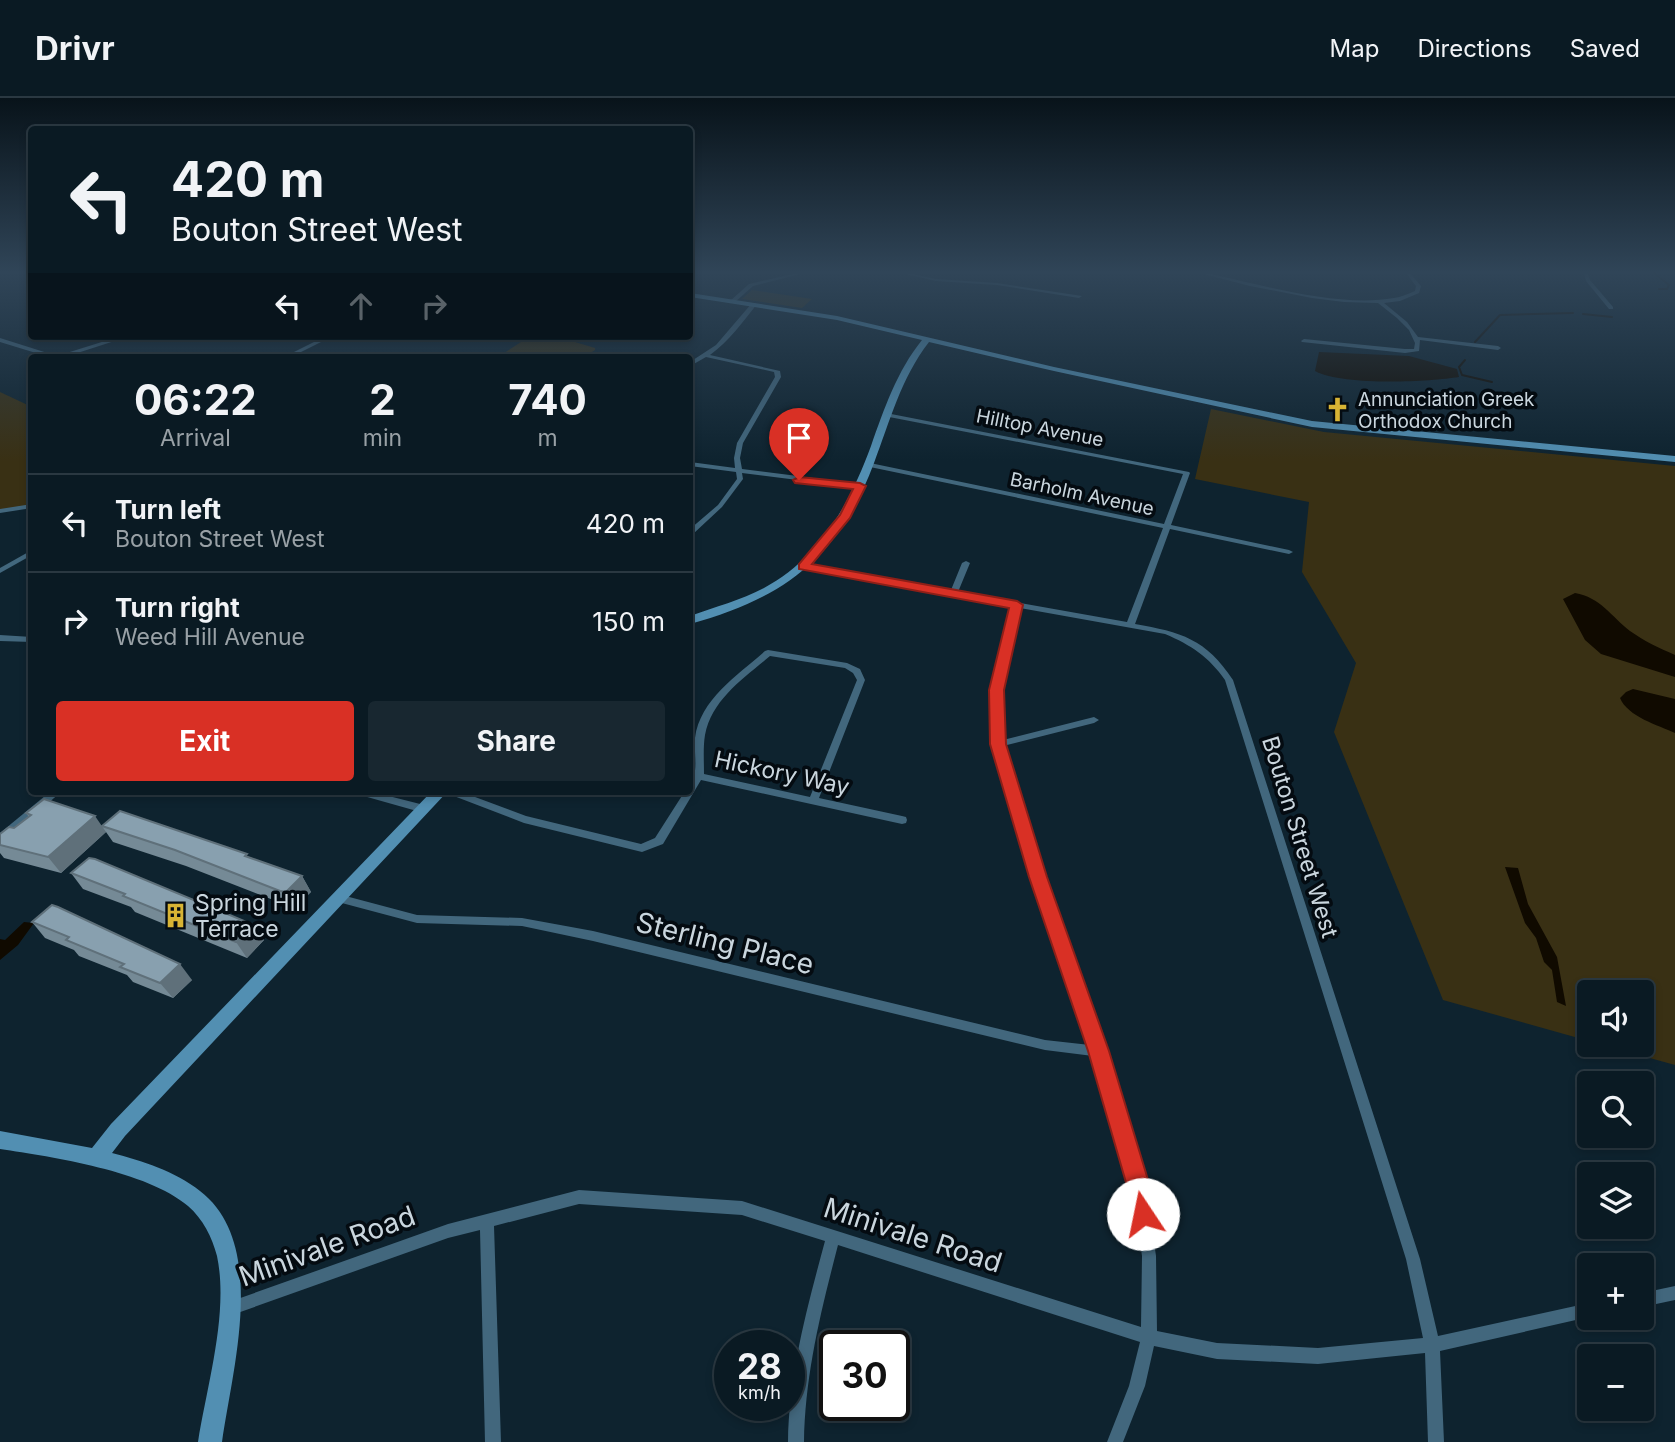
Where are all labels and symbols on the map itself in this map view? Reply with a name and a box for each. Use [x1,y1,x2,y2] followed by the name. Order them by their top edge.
[1358,388,1535,433] place label: Annunciation Greek Orthodox Church
[1324,396,1352,424] church icon: Annunciation Greek Orthodox Church
[974,404,1106,452] street label: Hilltop Avenue
[769,408,829,480] pin
[1008,468,1156,520] street label: Barholm Avenue
[1256,733,1344,942] street label: Bouton Street West
[712,745,852,801] street label: Hickory Way
[195,889,306,943] place label: Spring Hill Terrace
[161,902,189,930] building icon: Spring Hill Terrace
[633,904,817,982] street label: Sterling Place
[1106,1177,1180,1251] position arrow
[820,1190,1006,1280] street label: Minivale Road
[234,1198,420,1294] street label: Minivale Road
[819,1330,910,1421] speed limit sign: 30

